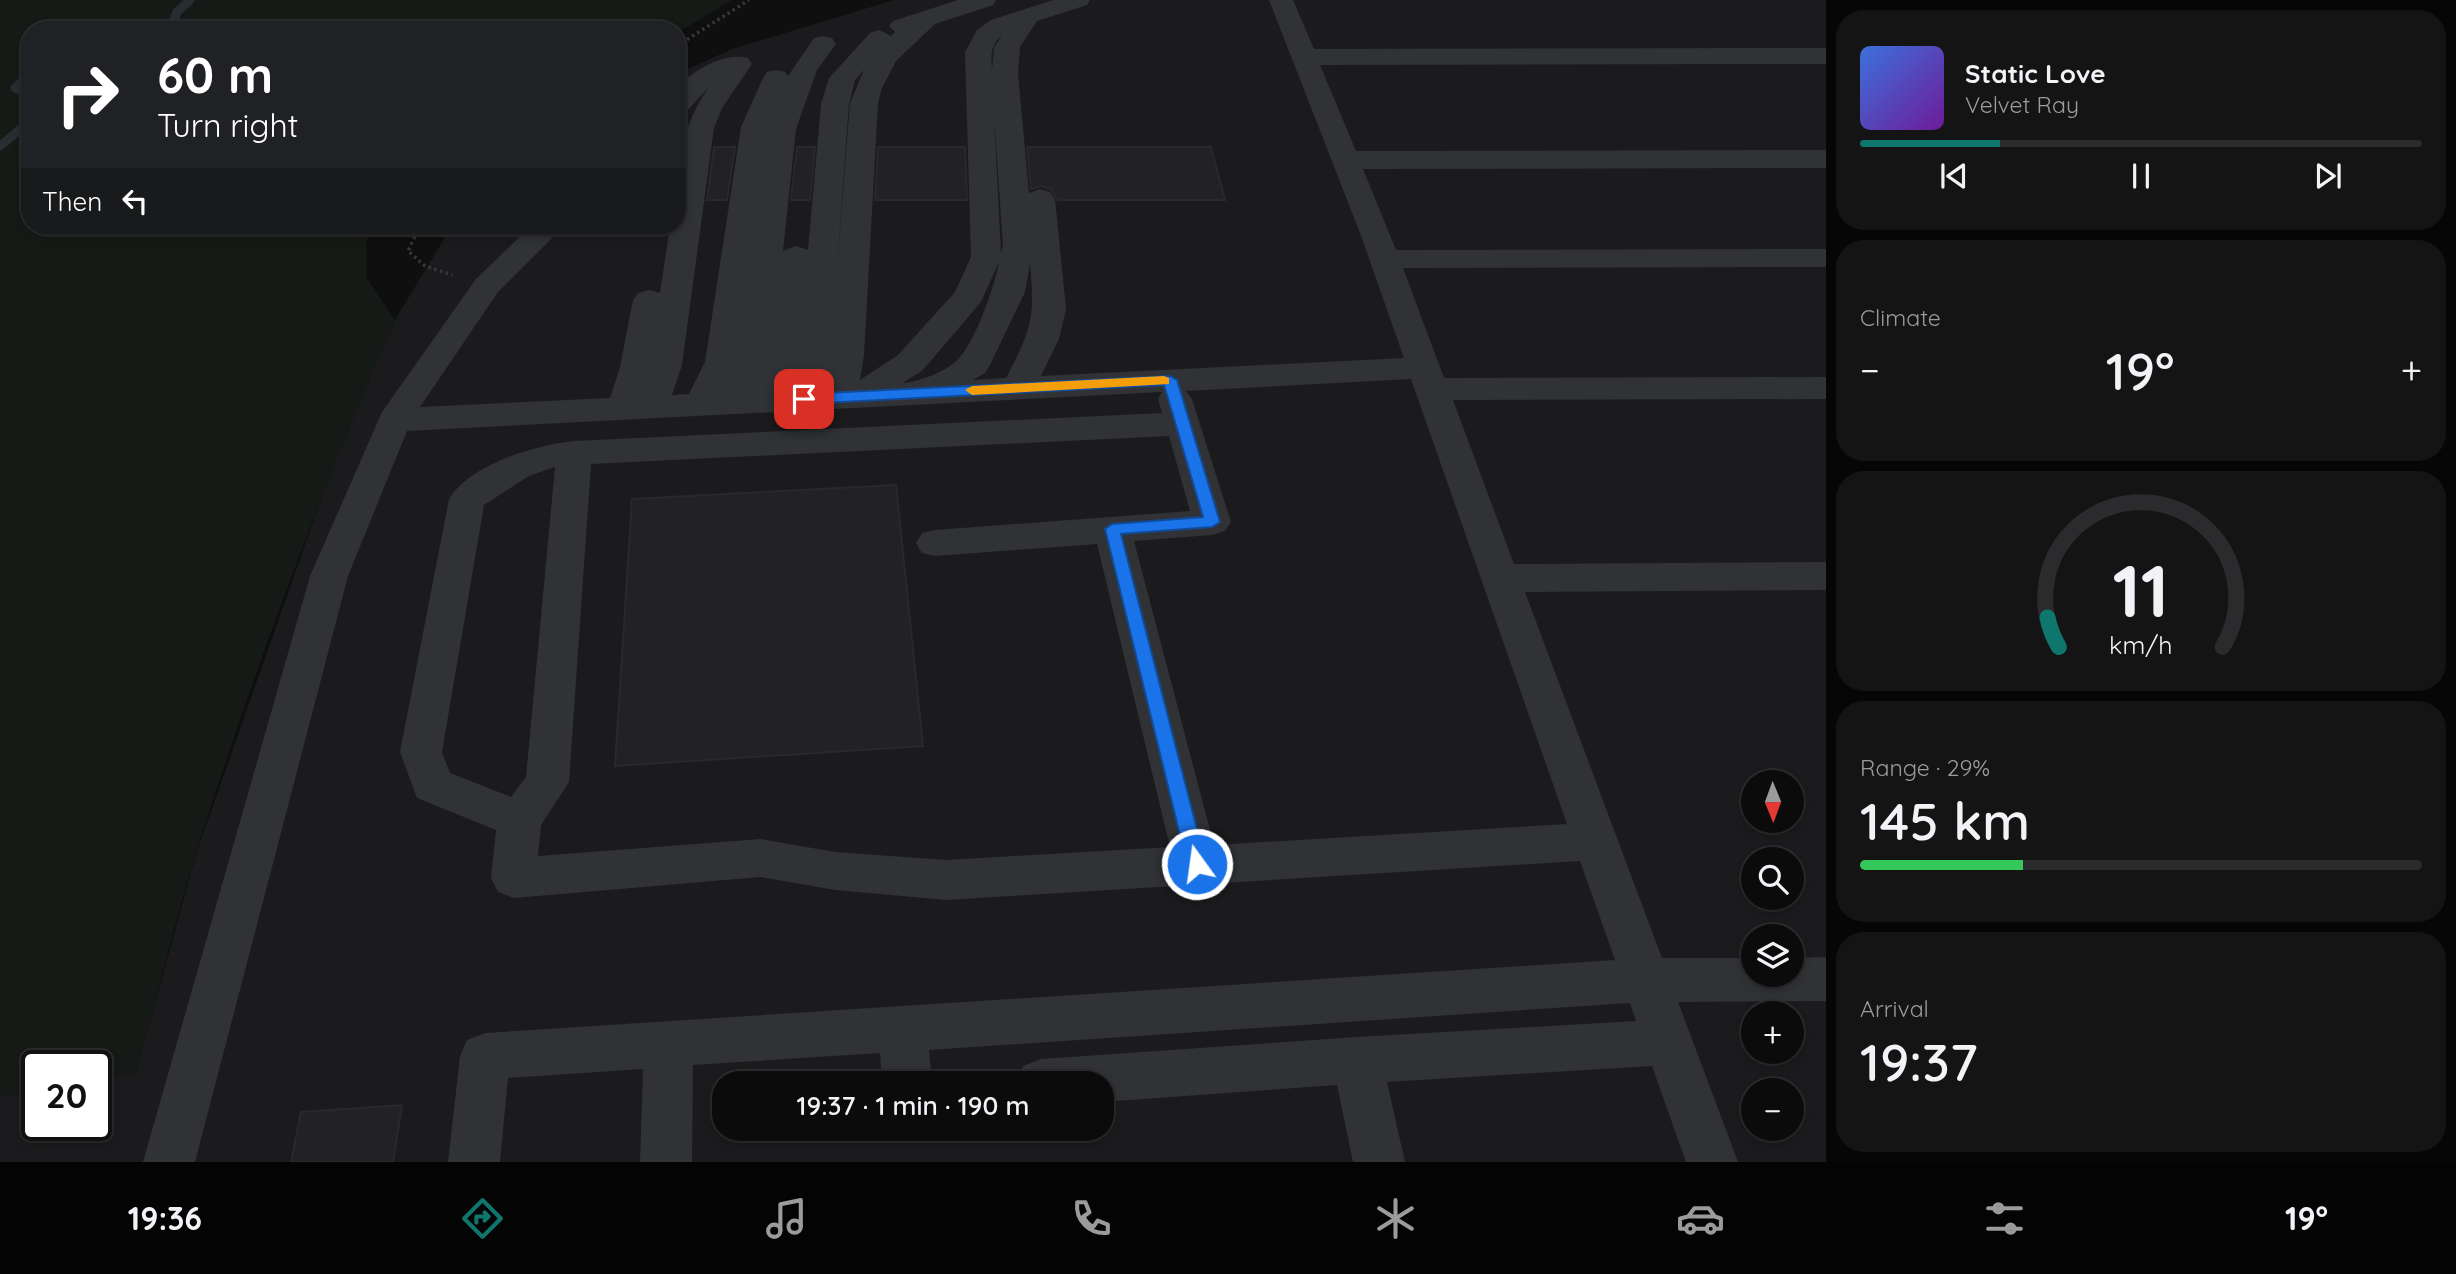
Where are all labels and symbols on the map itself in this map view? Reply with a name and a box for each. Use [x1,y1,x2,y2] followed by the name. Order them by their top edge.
[774,369,834,429] pin
[1741,770,1804,833] north arrow
[1160,827,1234,901] position arrow
[21,1050,112,1141] speed limit sign: 20

